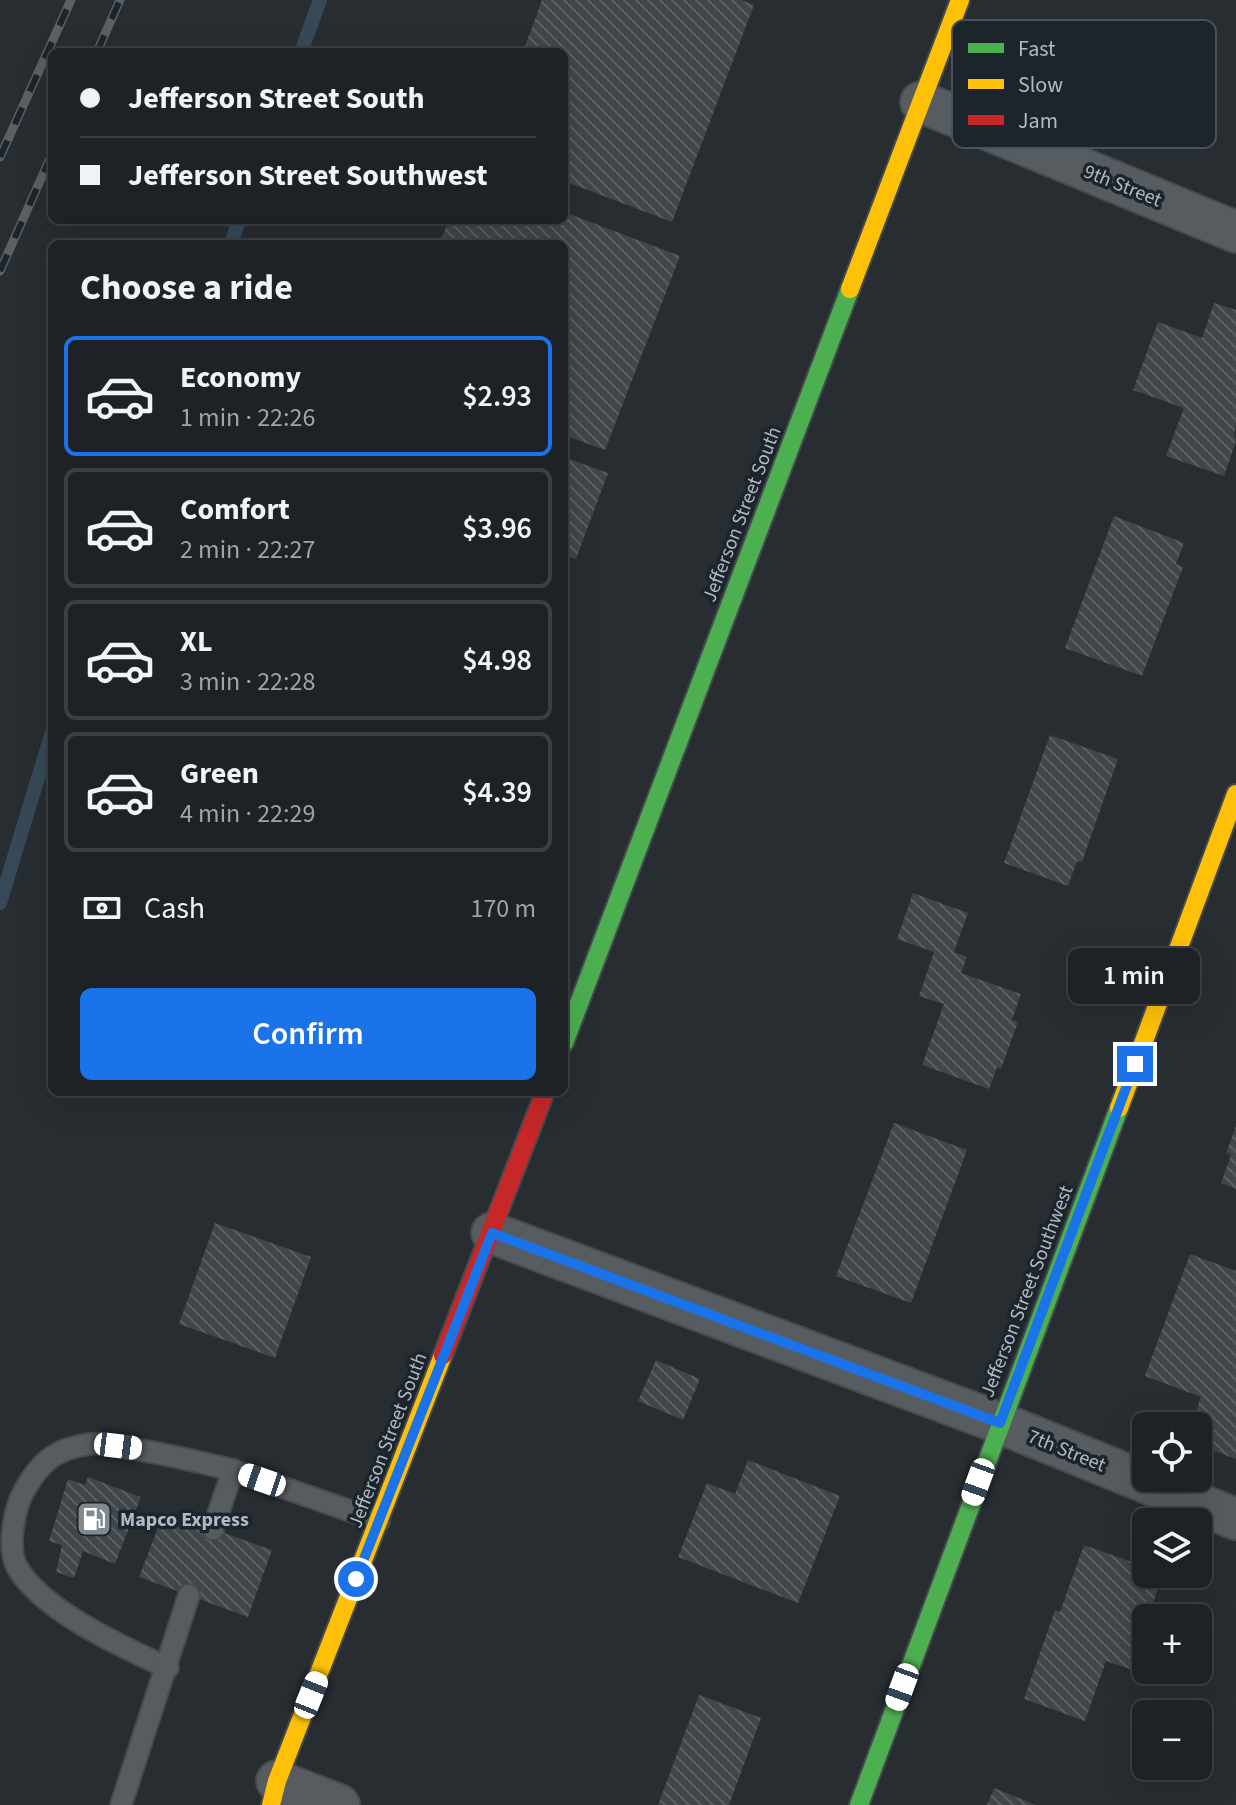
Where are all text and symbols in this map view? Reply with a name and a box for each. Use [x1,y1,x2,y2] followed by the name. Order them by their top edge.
[952,20,1216,148] legend
[1018,33,1056,65] text: Fast
[1018,69,1063,101] text: Slow
[128,77,425,120] text: Jefferson Street South
[1018,105,1058,137] text: Jam
[128,154,487,197] text: Jefferson Street Southwest
[1080,158,1166,214] street label: 9th Street
[80,262,293,313] text: Choose a ride
[180,356,301,399] text: Economy
[84,360,156,432] icon: car
[462,375,532,418] text: $2.93
[180,399,315,436] text: 1 min · 22:26
[696,423,788,606] street label: Jefferson Street South
[180,488,290,531] text: Comfort
[84,492,156,564] icon: car
[462,507,532,550] text: $3.96
[180,531,315,568] text: 2 min · 22:27
[180,620,213,663] text: XL
[84,624,156,696] icon: car
[462,639,532,682] text: $4.98
[180,663,315,700] text: 3 min · 22:28
[180,752,259,795] text: Green
[84,756,156,828] icon: car
[462,771,532,814] text: $4.39
[180,795,315,832] text: 4 min · 22:29
[80,886,124,930] icon: cash
[144,887,205,930] text: Cash
[470,890,536,927] text: 170 m
[1069,948,1201,1004] callout: 1 min
[1103,957,1165,994] text: 1 min
[80,988,536,1080] button: Confirm
[1117,1046,1153,1082] route end
[974,1181,1080,1401] street label: Jefferson Street Southwest
[342,1349,434,1532] street label: Jefferson Street South
[1132,1412,1212,1780] map controls
[1132,1412,1212,1492] button: locate
[1024,1423,1110,1479] street label: 7th Street
[93,1431,143,1461] car
[959,1455,997,1509] car
[235,1461,289,1499] car
[75,1500,113,1538] fuel station icon: Mapco Express
[120,1506,249,1534] place label: Mapco Express
[1132,1508,1212,1588] button: layers
[338,1561,374,1597] route start
[1132,1604,1212,1684] button: +
[883,1660,921,1714] car
[291,1668,331,1722] car
[1132,1700,1212,1780] button: −

